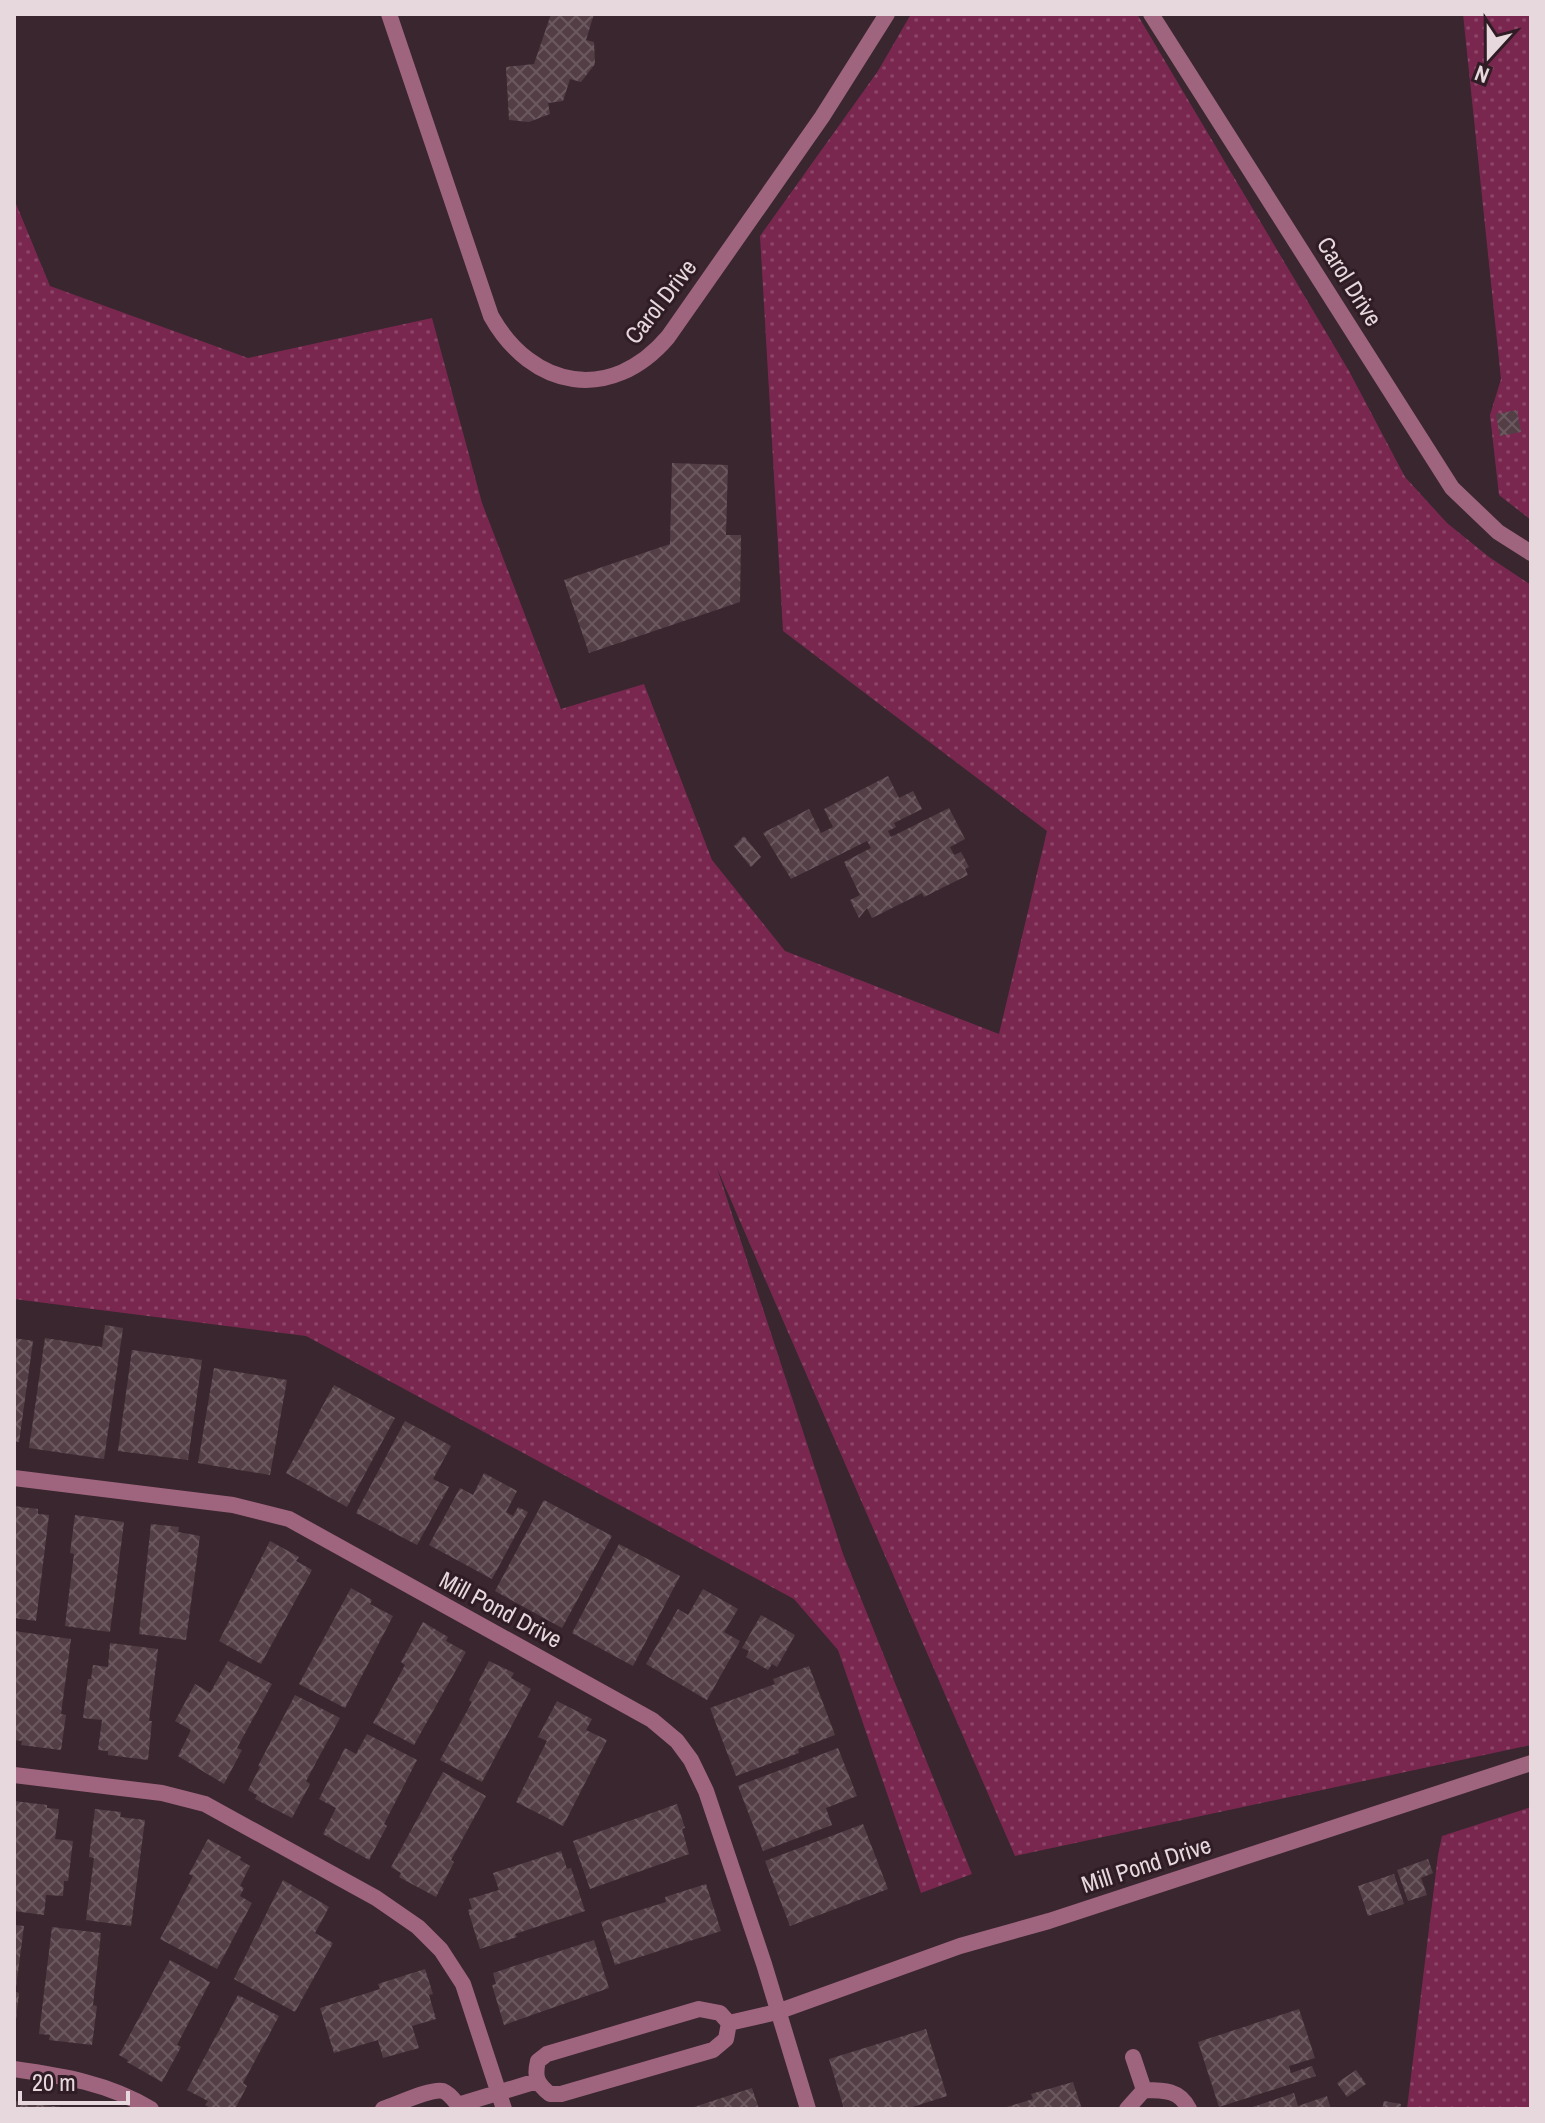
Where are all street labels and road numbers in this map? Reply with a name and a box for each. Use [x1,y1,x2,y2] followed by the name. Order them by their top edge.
[1310,230,1390,332] street label: Carol Drive
[617,252,703,350] street label: Carol Drive
[434,1563,568,1655] street label: Mill Pond Drive
[1077,1828,1215,1900] street label: Mill Pond Drive

